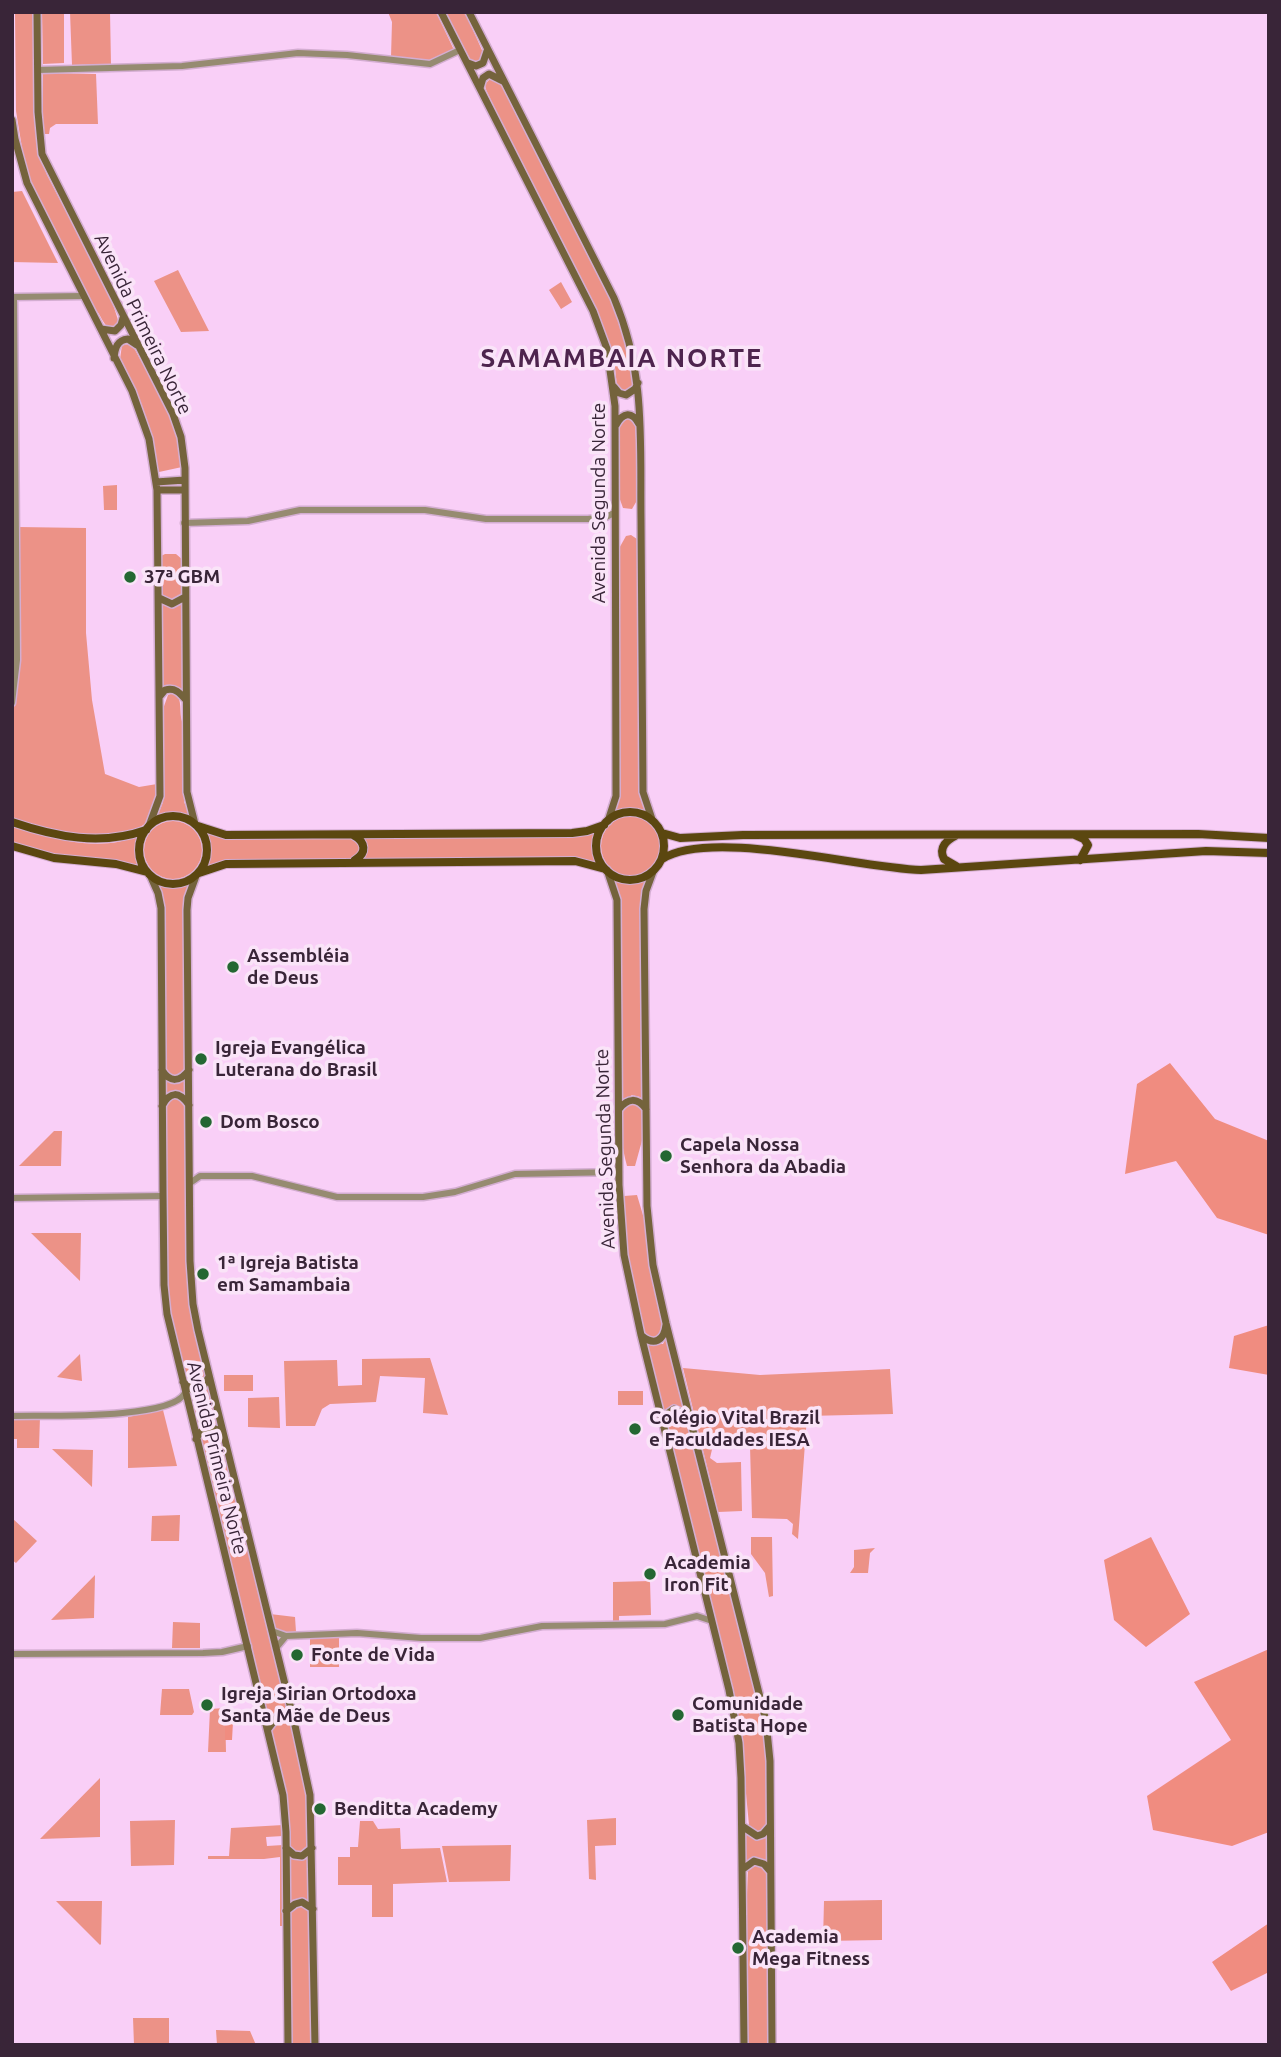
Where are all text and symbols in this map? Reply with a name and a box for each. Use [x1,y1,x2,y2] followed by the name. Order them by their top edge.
[89,230,197,418] street label: Avenida Primeira Norte
[482,342,762,374] district label: SAMAMBAIA NORTE
[588,403,610,603] street label: Avenida Segunda Norte
[144,566,220,588] place label: 37ª GBM
[122,569,138,585] marker: 37ª GBM
[247,945,350,989] place label: Assembléia de Deus
[225,959,241,975] marker: Assembléia de Deus
[215,1037,377,1081] place label: Igreja Evangélica Luterana do Brasil
[590,1048,620,1250] street label: Avenida Segunda Norte
[193,1051,209,1067] marker: Igreja Evangélica Luterana do Brasil
[220,1111,320,1133] place label: Dom Bosco
[198,1114,214,1130] marker: Dom Bosco
[680,1134,846,1178] place label: Capela Nossa Senhora da Abadia
[658,1148,674,1164] marker: Capela Nossa Senhora da Abadia
[217,1252,359,1296] place label: 1ª Igreja Batista em Samambaia
[195,1266,211,1282] marker: 1ª Igreja Batista em Samambaia
[182,1359,252,1557] street label: Avenida Primeira Norte
[649,1407,820,1451] place label: Colégio Vital Brazil e Faculdades IESA
[627,1421,643,1437] marker: Colégio Vital Brazil e Faculdades IESA
[664,1552,751,1596] place label: Academia Iron Fit
[642,1566,658,1582] marker: Academia Iron Fit
[311,1644,435,1666] place label: Fonte de Vida
[289,1647,305,1663] marker: Fonte de Vida
[221,1683,417,1727] place label: Igreja Sirian Ortodoxa Santa Mãe de Deus
[692,1693,808,1737] place label: Comunidade Batista Hope
[199,1697,215,1713] marker: Igreja Sirian Ortodoxa Santa Mãe de Deus
[670,1707,686,1723] marker: Comunidade Batista Hope
[334,1798,497,1820] place label: Benditta Academy
[312,1801,328,1817] marker: Benditta Academy
[752,1926,870,1970] place label: Academia Mega Fitness
[730,1940,746,1956] marker: Academia Mega Fitness

